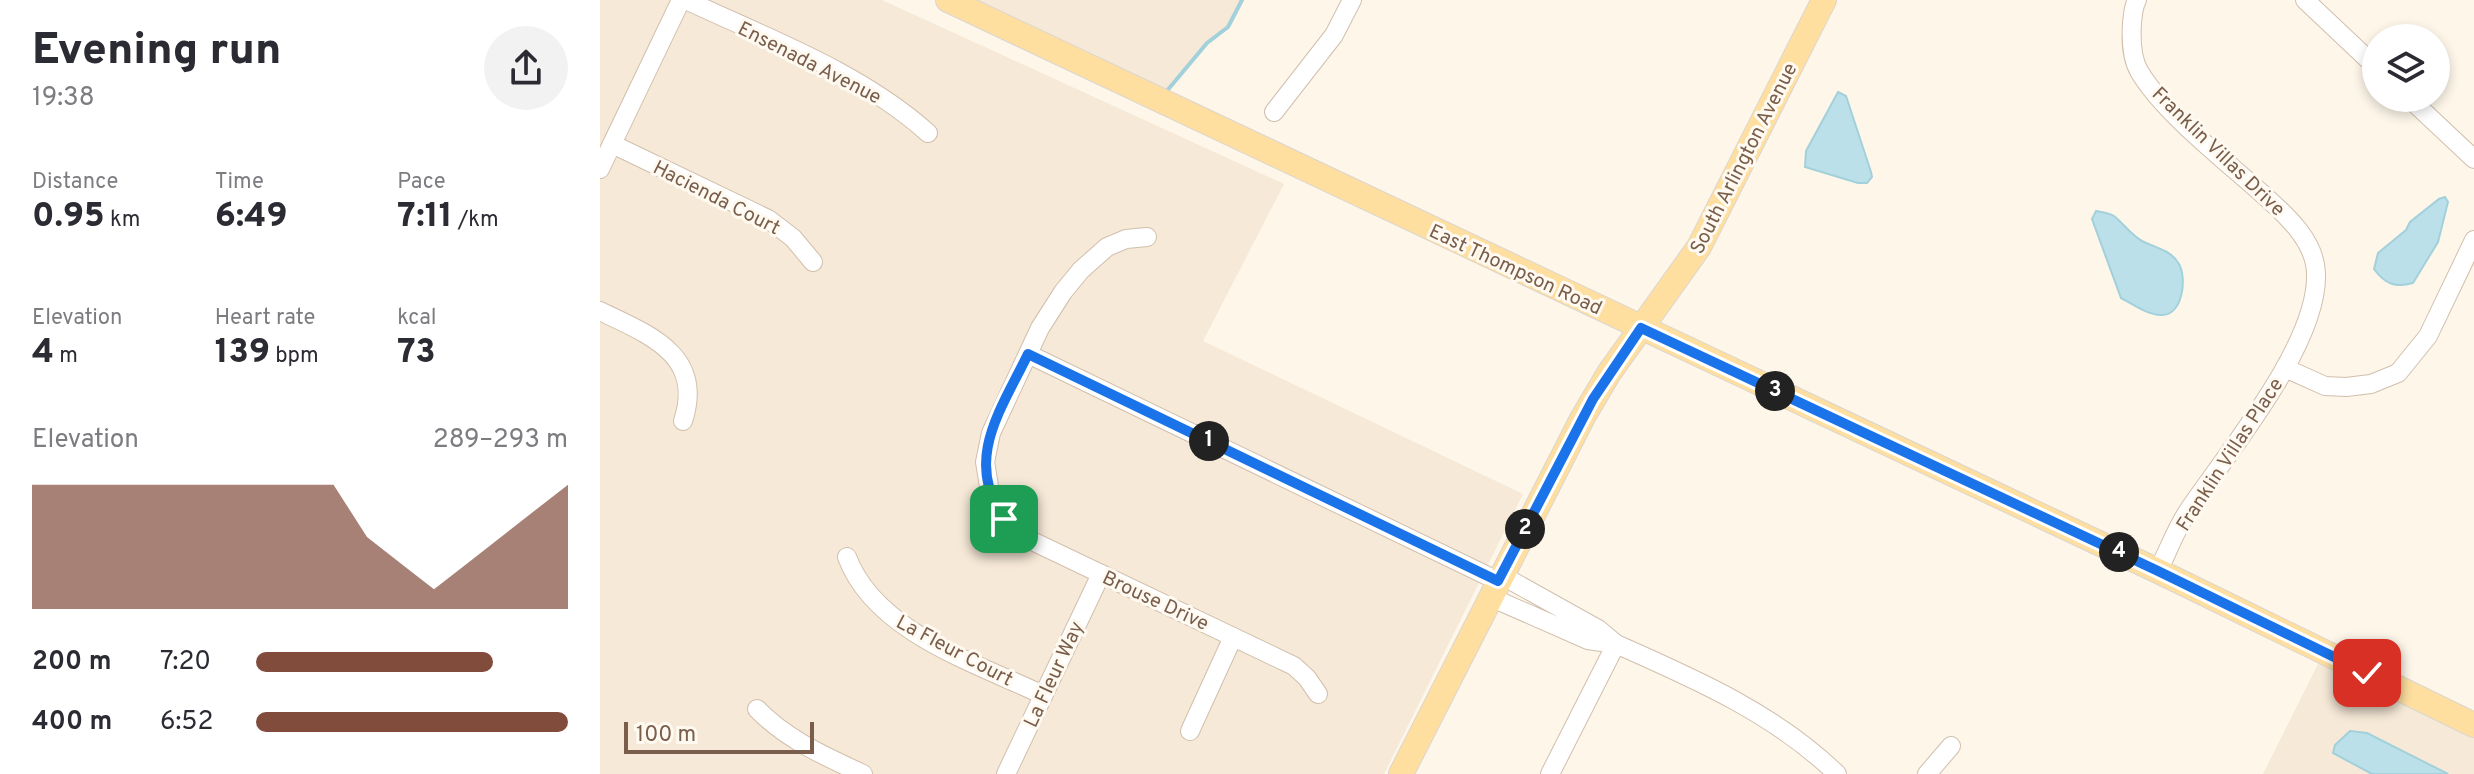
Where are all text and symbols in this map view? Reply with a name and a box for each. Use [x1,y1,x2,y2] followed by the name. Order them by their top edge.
[733,16,885,111] street label: Ensenada Avenue
[32,24,281,80] text: Evening run
[2362,24,2450,112] map controls
[2362,24,2450,112] button: layers
[484,26,568,110] button: share
[1685,59,1804,259] street label: South Arlington Avenue
[32,82,95,115] text: 19:38
[2145,82,2290,223] street label: Franklin Villas Drive
[648,156,784,242] street label: Hacienda Court
[32,169,118,196] text: Distance
[215,169,264,196] text: Time
[397,169,446,196] text: Pace
[32,196,105,239] text: 0.95
[215,196,288,239] text: 6:49
[397,196,453,239] text: 7:11
[105,207,140,234] text: km
[453,207,499,234] text: /km
[1424,219,1606,322] street label: East Thompson Road
[32,305,122,332] text: Elevation
[215,305,315,332] text: Heart rate
[397,305,436,332] text: kcal
[32,332,54,375] text: 4
[215,332,270,375] text: 139
[397,332,436,375] text: 73
[54,343,78,370] text: m
[270,343,319,370] text: bpm
[1755,371,1795,411] pin: 3
[2171,373,2290,537] street label: Franklin Villas Place
[1768,377,1782,404] text: 3
[1189,421,1229,461] pin: 1
[32,424,139,457] text: Elevation
[433,424,568,457] text: 289–293 m
[1205,427,1213,454] text: 1
[970,485,1038,553] pin
[982,497,1026,541] icon: arrive
[1505,509,1545,549] pin: 2
[1518,515,1532,542] text: 2
[2099,532,2139,572] pin: 4
[2112,538,2126,565] text: 4
[1098,566,1213,638] street label: Brouse Drive
[891,610,1017,693] street label: La Fleur Court
[1019,617,1091,732] street label: La Fleur Way
[2333,639,2401,707] pin
[32,646,111,679] text: 200 m
[160,646,211,679] text: 7:20
[2345,651,2389,695] icon: check
[32,706,112,739] text: 400 m
[160,706,213,739] text: 6:52
[624,718,814,754] scale bar
[636,722,696,749] text: 100 m

